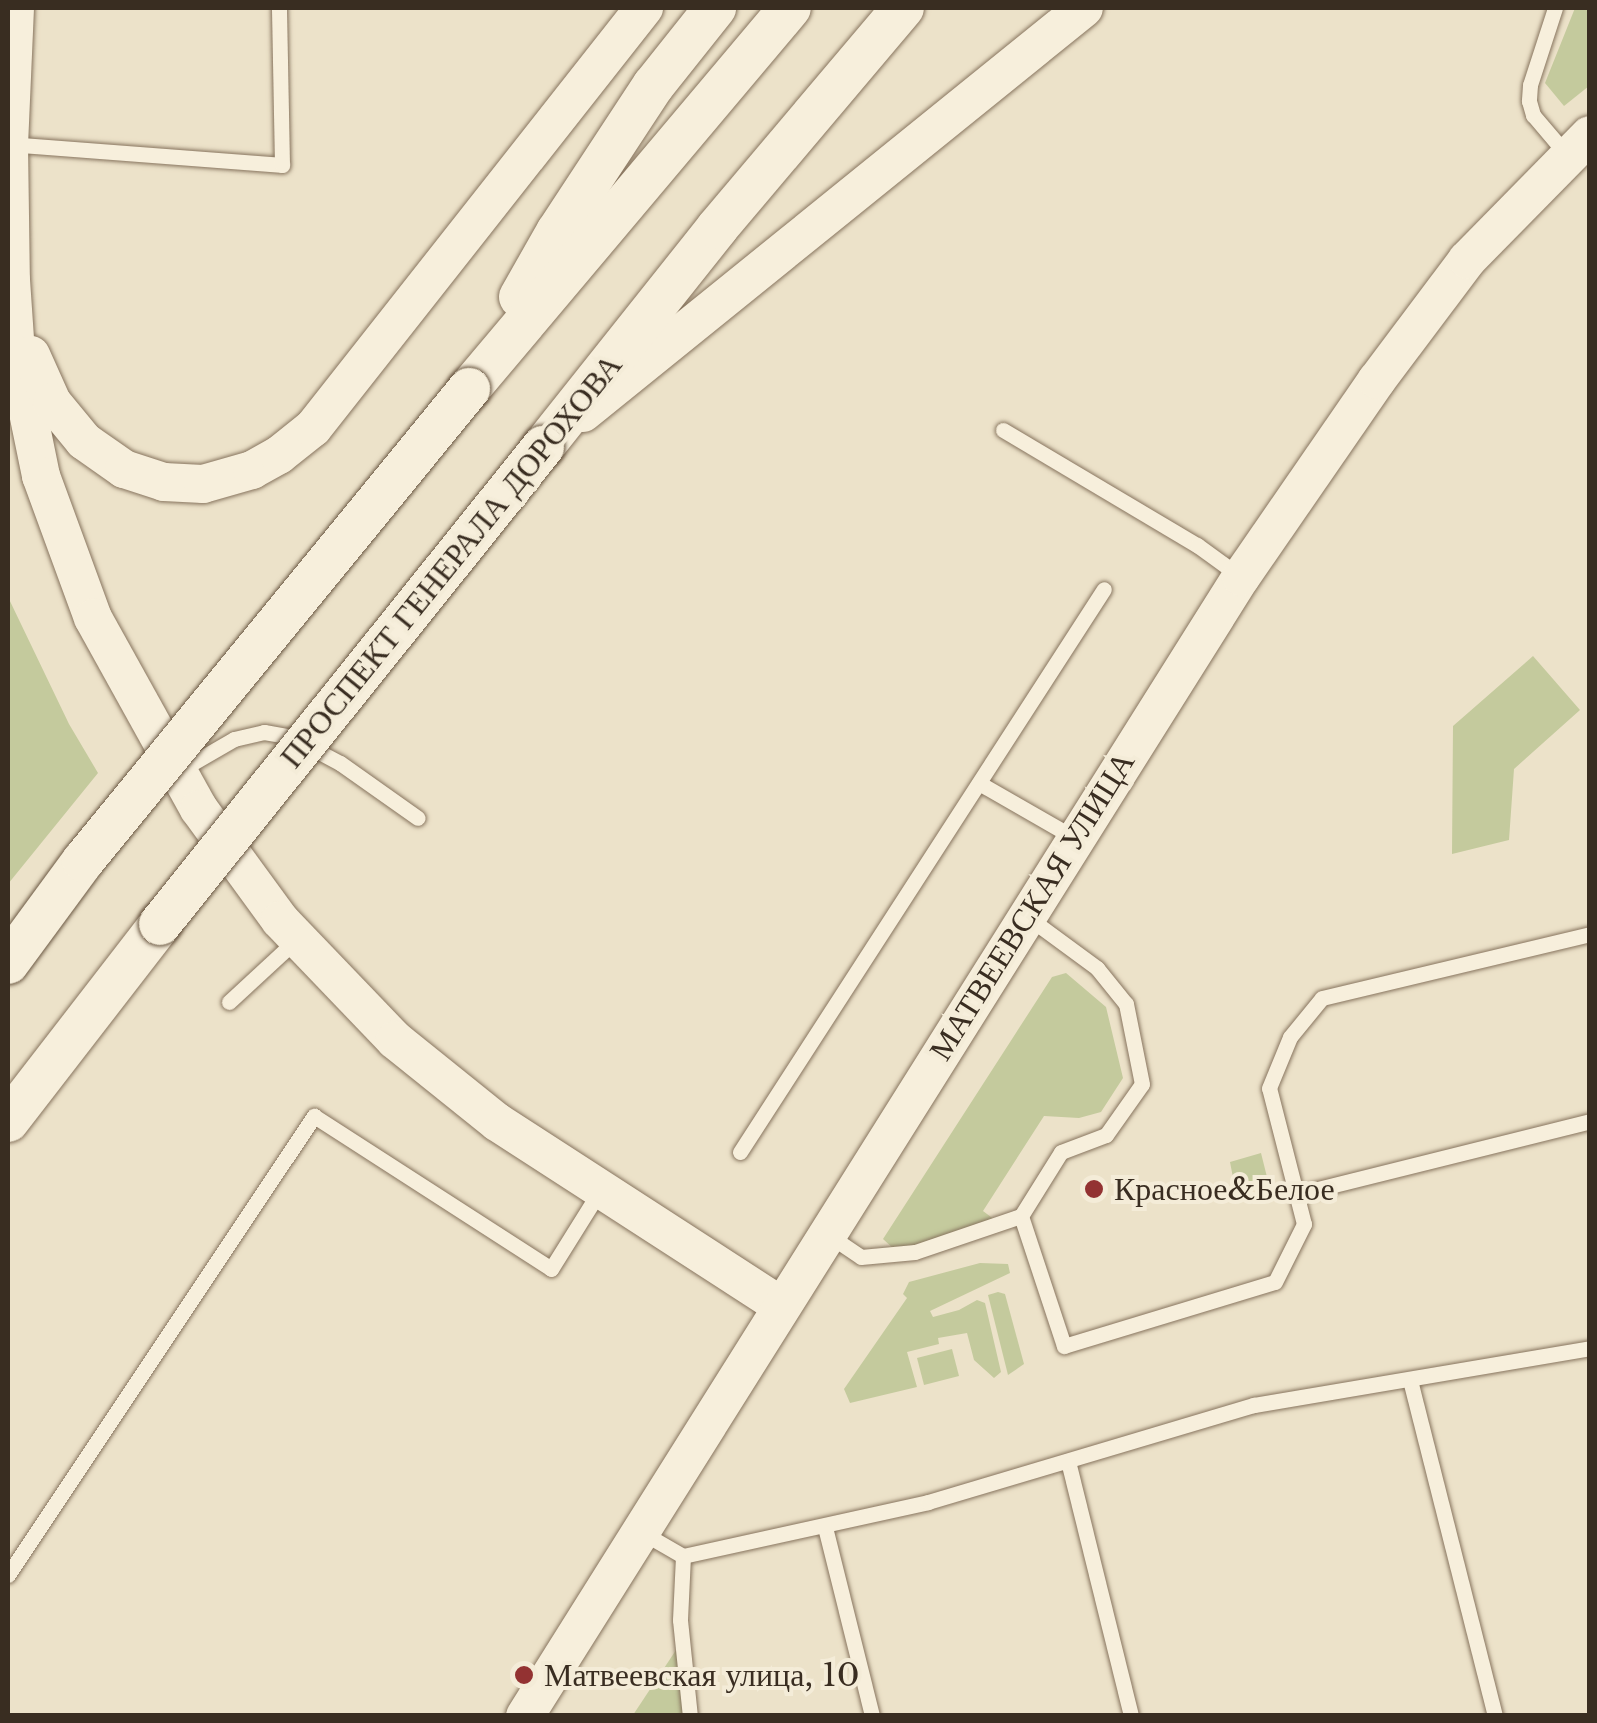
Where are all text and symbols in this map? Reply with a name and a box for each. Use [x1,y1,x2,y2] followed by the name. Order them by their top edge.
[272,346,630,776] street label: ПРОСПЕКТ ГЕНЕРАЛА ДОРОХОВА
[921,745,1143,1067] street label: МАТВЕЕВСКАЯ УЛИЦА
[1114,1170,1335,1208] place label: Красное&Белое
[1083,1178,1105,1200] marker: Красное&Белое
[544,1656,859,1694] place label: Матвеевская улица, 10
[513,1664,535,1686] marker: Матвеевская улица, 10

